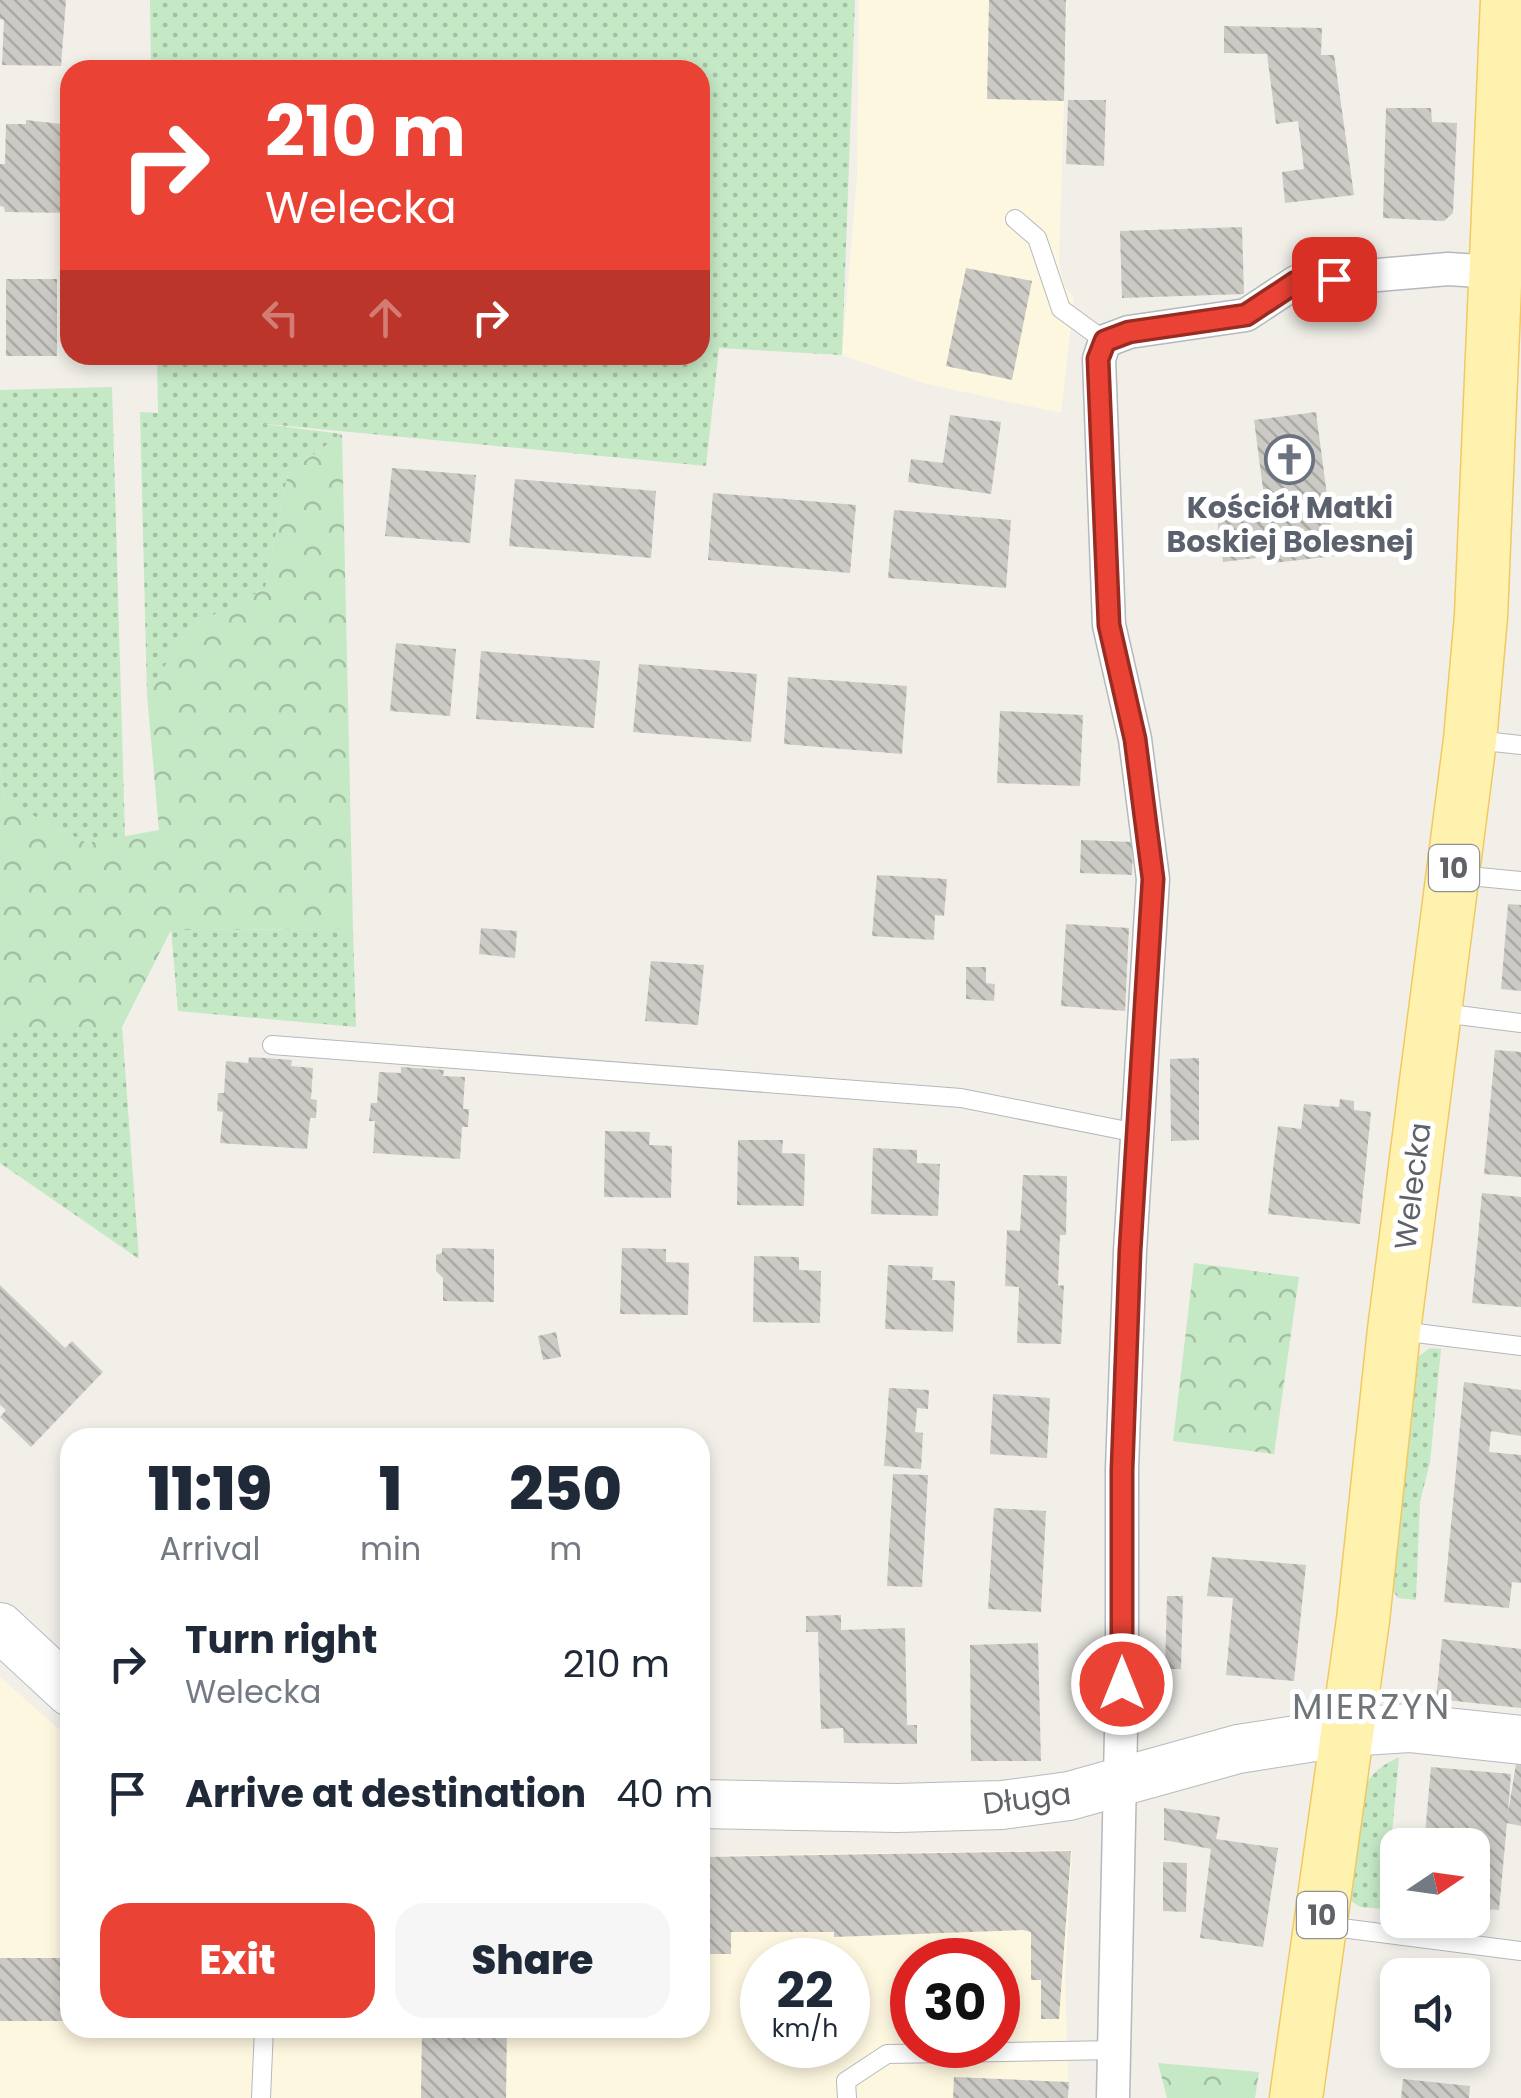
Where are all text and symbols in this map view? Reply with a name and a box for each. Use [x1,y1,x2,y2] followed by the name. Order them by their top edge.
[265,82,466,181] text: 210 m
[100,100,230,230] icon: right
[265,176,457,239] text: Welecka
[1292,237,1377,322] pin
[1307,252,1362,307] icon: arrive
[253,290,308,345] icon: left
[358,290,413,345] icon: ahead
[463,290,518,345] icon: right
[1264,433,1316,485] church icon: Kościół Matki Boskiej Bolesnej
[1166,486,1414,563] place label: Kościół Matki Boskiej Bolesnej
[1429,845,1479,891] road number: 10
[1383,1120,1442,1252] street label: Welecka
[148,1447,272,1531] text: 11:19
[379,1447,402,1531] text: 1
[509,1447,622,1531] text: 250
[160,1526,260,1571] text: Arrival
[360,1526,421,1571] text: min
[549,1526,582,1571] text: m
[185,1613,377,1666] text: Turn right
[1070,1632,1174,1736] position arrow
[100,1636,155,1691] icon: right
[563,1637,670,1690] text: 210 m
[185,1669,321,1714] text: Welecka
[1292,1682,1452,1731] district label: MIERZYN
[100,1766,155,1821] icon: arrive
[185,1767,586,1820] text: Arrive at destination
[616,1767,713,1820] text: 40 m
[980,1772,1073,1825] street label: Długa
[1380,1828,1490,1938] north arrow
[1380,1828,1490,2068] map controls
[1297,1892,1347,1938] road number: 10
[100,1903,375,2018] button: Exit
[395,1903,670,2018] button: Share
[890,1938,1020,2068] speed limit sign: 30
[776,1955,834,2026] text: 22
[1380,1958,1490,2068] button: sound
[772,2011,838,2046] text: km/h

